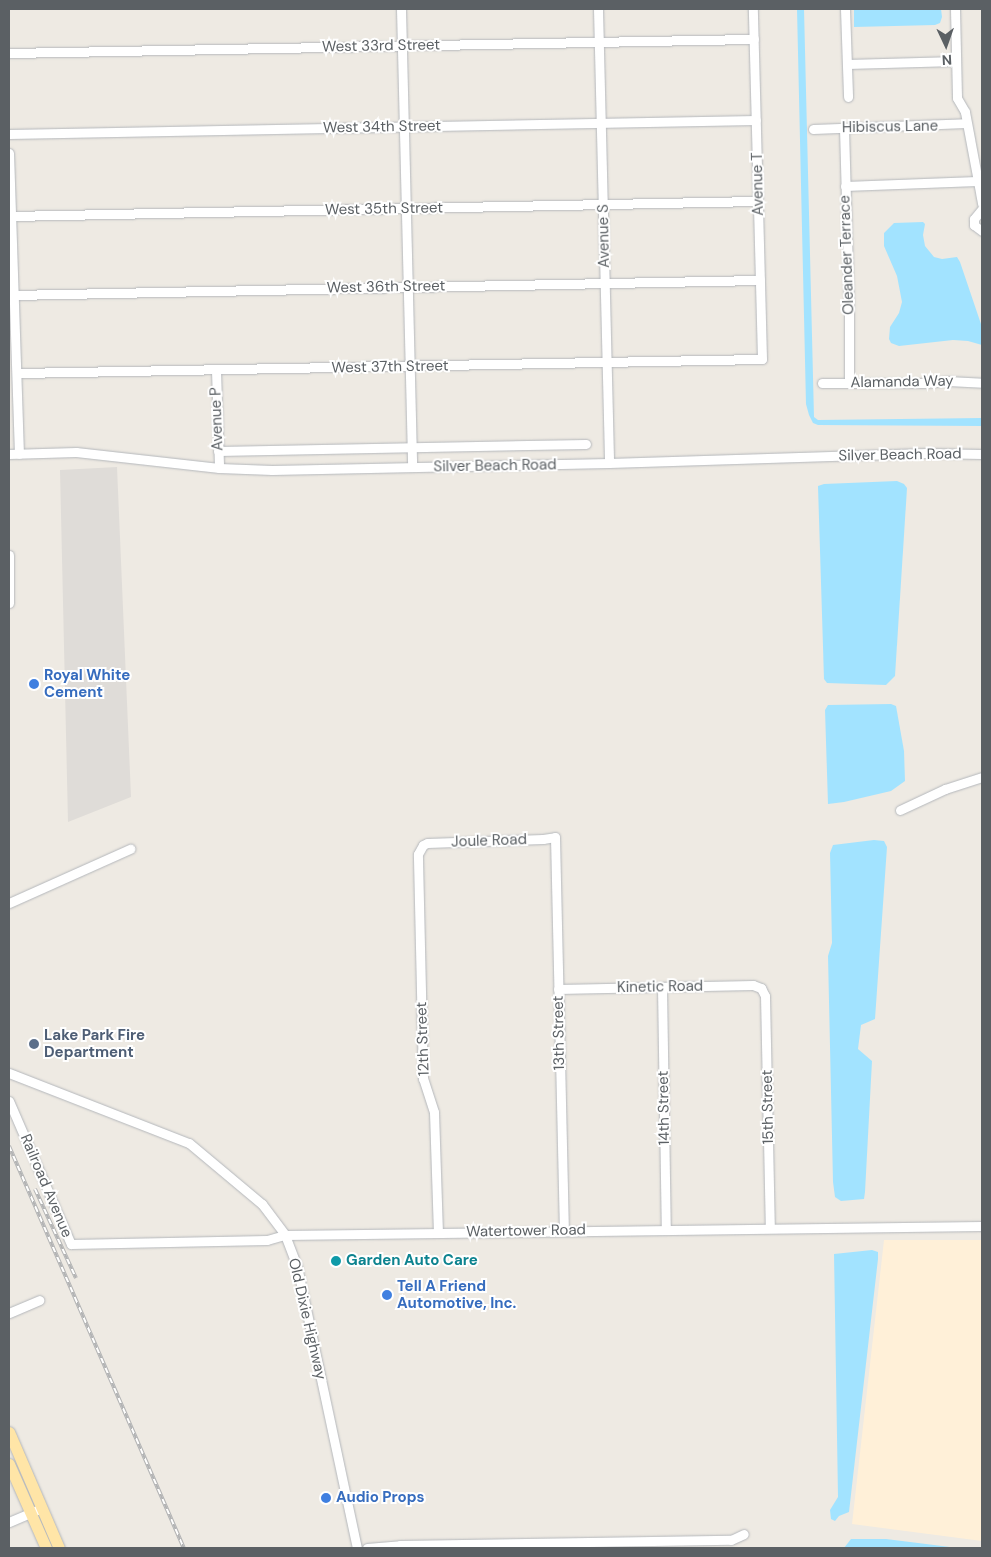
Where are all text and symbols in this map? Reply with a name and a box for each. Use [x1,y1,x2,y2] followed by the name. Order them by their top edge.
[921,20,971,70] north arrow
[322,36,440,56] street label: West 33rd Street
[941,51,952,69] text: N
[323,117,441,137] street label: West 34th Street
[842,117,938,137] street label: Hibiscus Lane
[748,152,768,216] street label: Avenue T
[836,195,858,315] street label: Oleander Terrace
[325,199,443,219] street label: West 35th Street
[594,204,614,268] street label: Avenue S
[327,277,445,297] street label: West 36th Street
[331,357,449,377] street label: West 37th Street
[850,372,954,392] street label: Alamanda Way
[207,387,227,451] street label: Avenue P
[838,445,962,465] street label: Silver Beach Road
[433,456,557,476] street label: Silver Beach Road
[44,666,130,701] place label: Royal White Cement
[28,678,40,690] marker: Royal White Cement
[451,831,527,851] street label: Joule Road
[617,977,703,997] street label: Kinetic Road
[549,996,569,1070] street label: 13th Street
[413,1002,433,1076] street label: 12th Street
[44,1026,145,1061] place label: Lake Park Fire Department
[28,1038,40,1050] marker: Lake Park Fire Department
[758,1069,778,1145] street label: 15th Street
[654,1070,674,1146] street label: 14th Street
[16,1132,76,1240] street label: Railroad Avenue
[466,1221,586,1241] street label: Watertower Road
[346,1252,478,1270] place label: Garden Auto Care
[330,1255,342,1267] marker: Garden Auto Care
[284,1257,330,1381] street label: Old Dixie Highway
[397,1277,516,1312] place label: Tell A Friend Automotive, Inc.
[381,1289,393,1301] marker: Tell A Friend Automotive, Inc.
[336,1489,425,1507] place label: Audio Props
[320,1492,332,1504] marker: Audio Props

